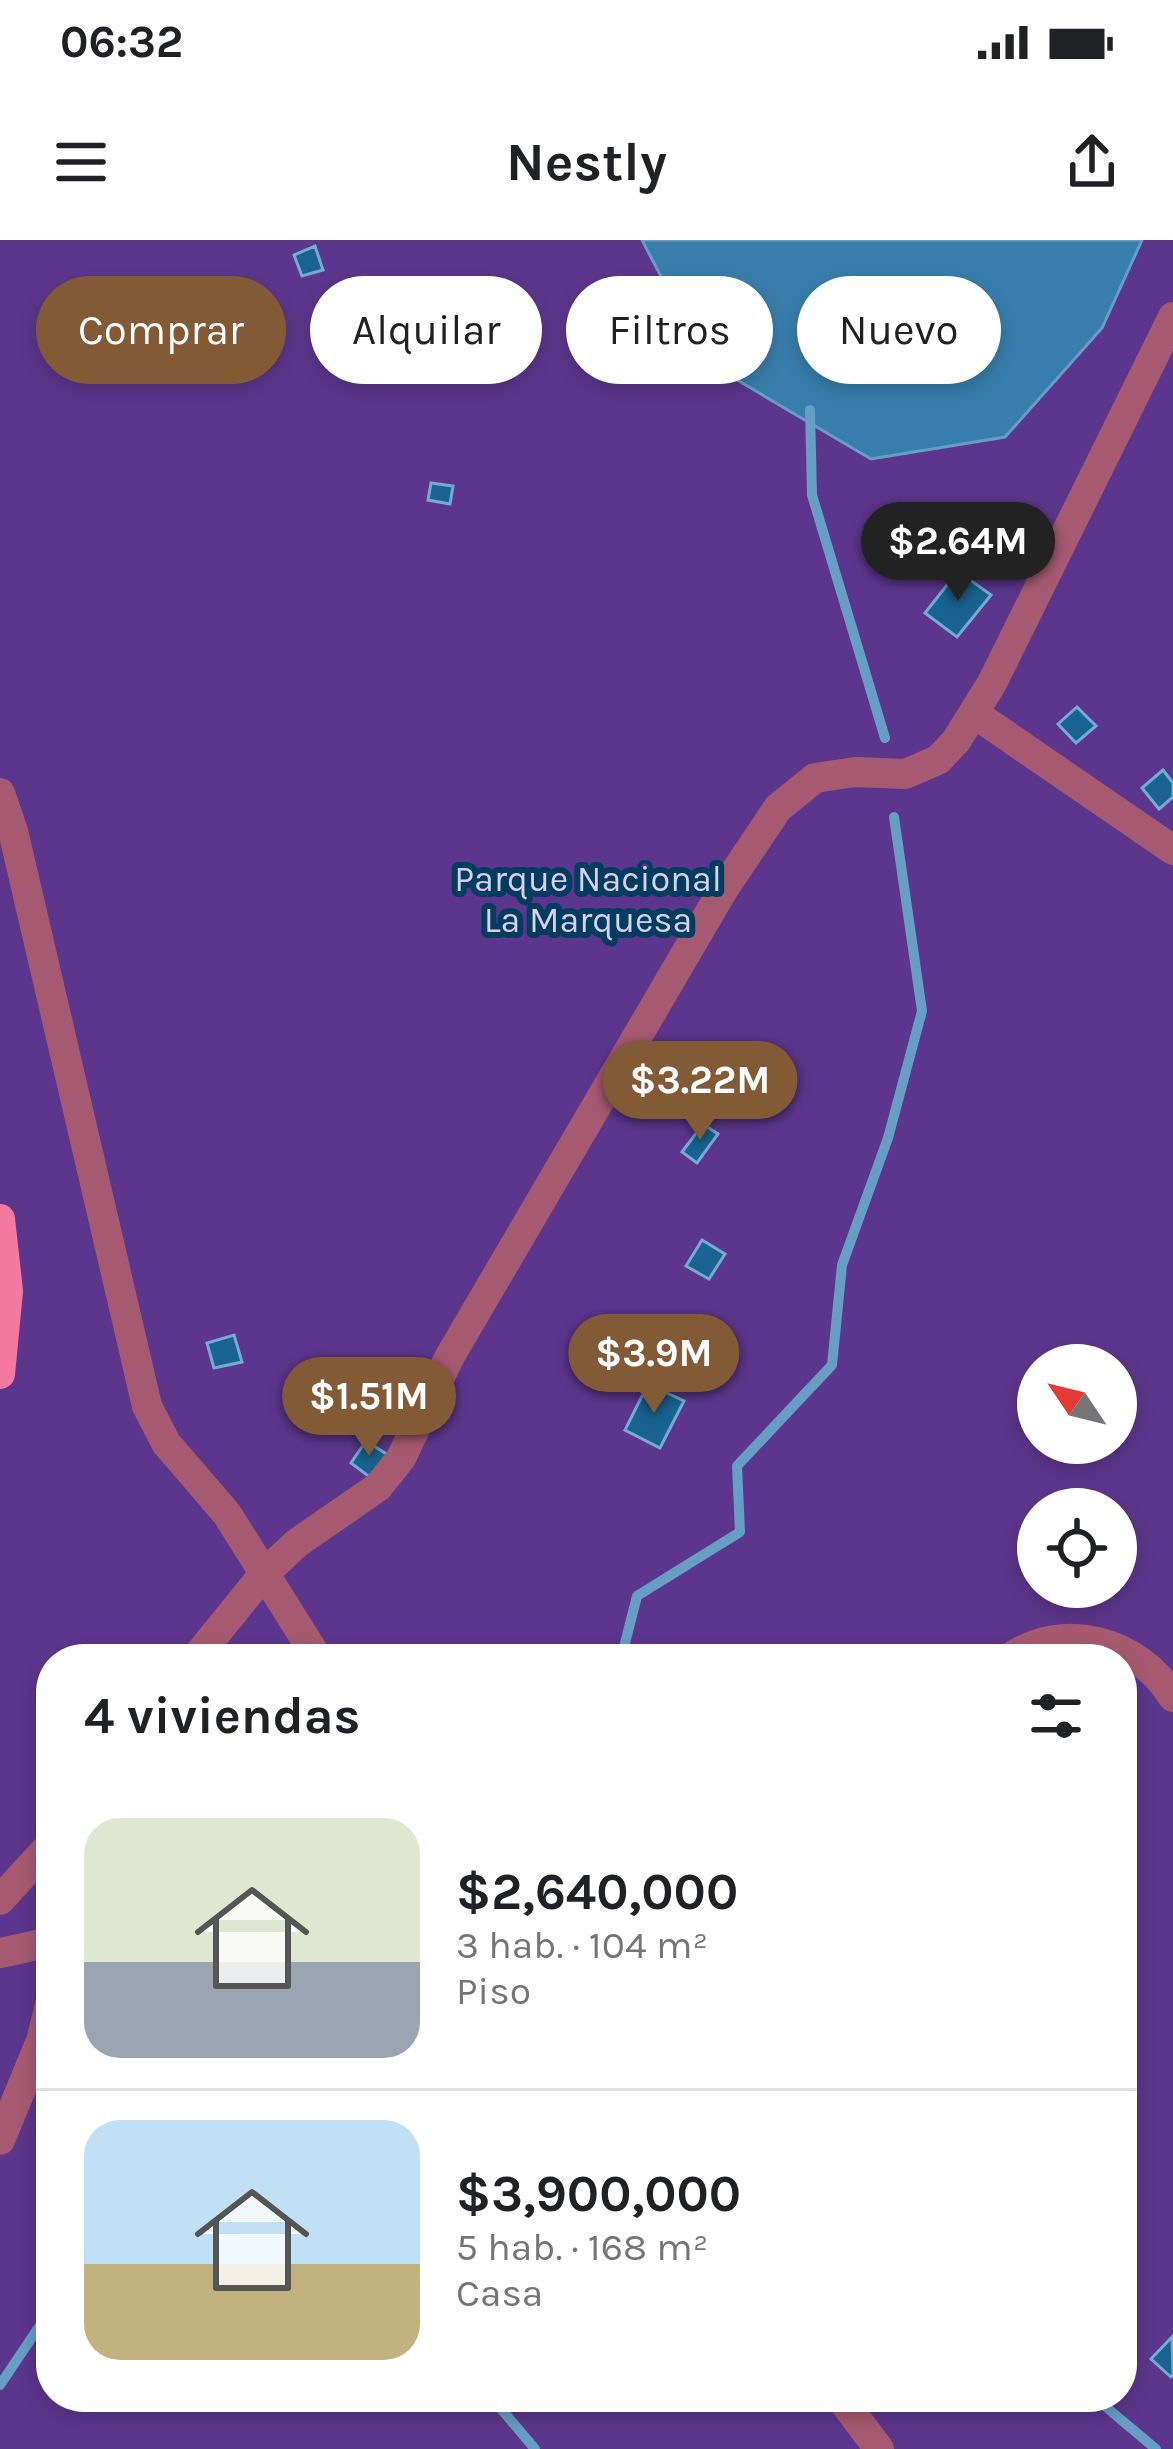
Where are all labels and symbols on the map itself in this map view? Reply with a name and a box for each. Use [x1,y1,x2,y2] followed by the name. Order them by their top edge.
[860,502,1056,604] pin: $2.64M
[454,858,722,941] park label: Parque Nacional La Marquesa
[602,1041,798,1143] pin: $3.22M
[570,1314,738,1416] pin: $3.9M
[1017,1344,1137,1464] north arrow
[271,1357,467,1459] pin: $1.51M

